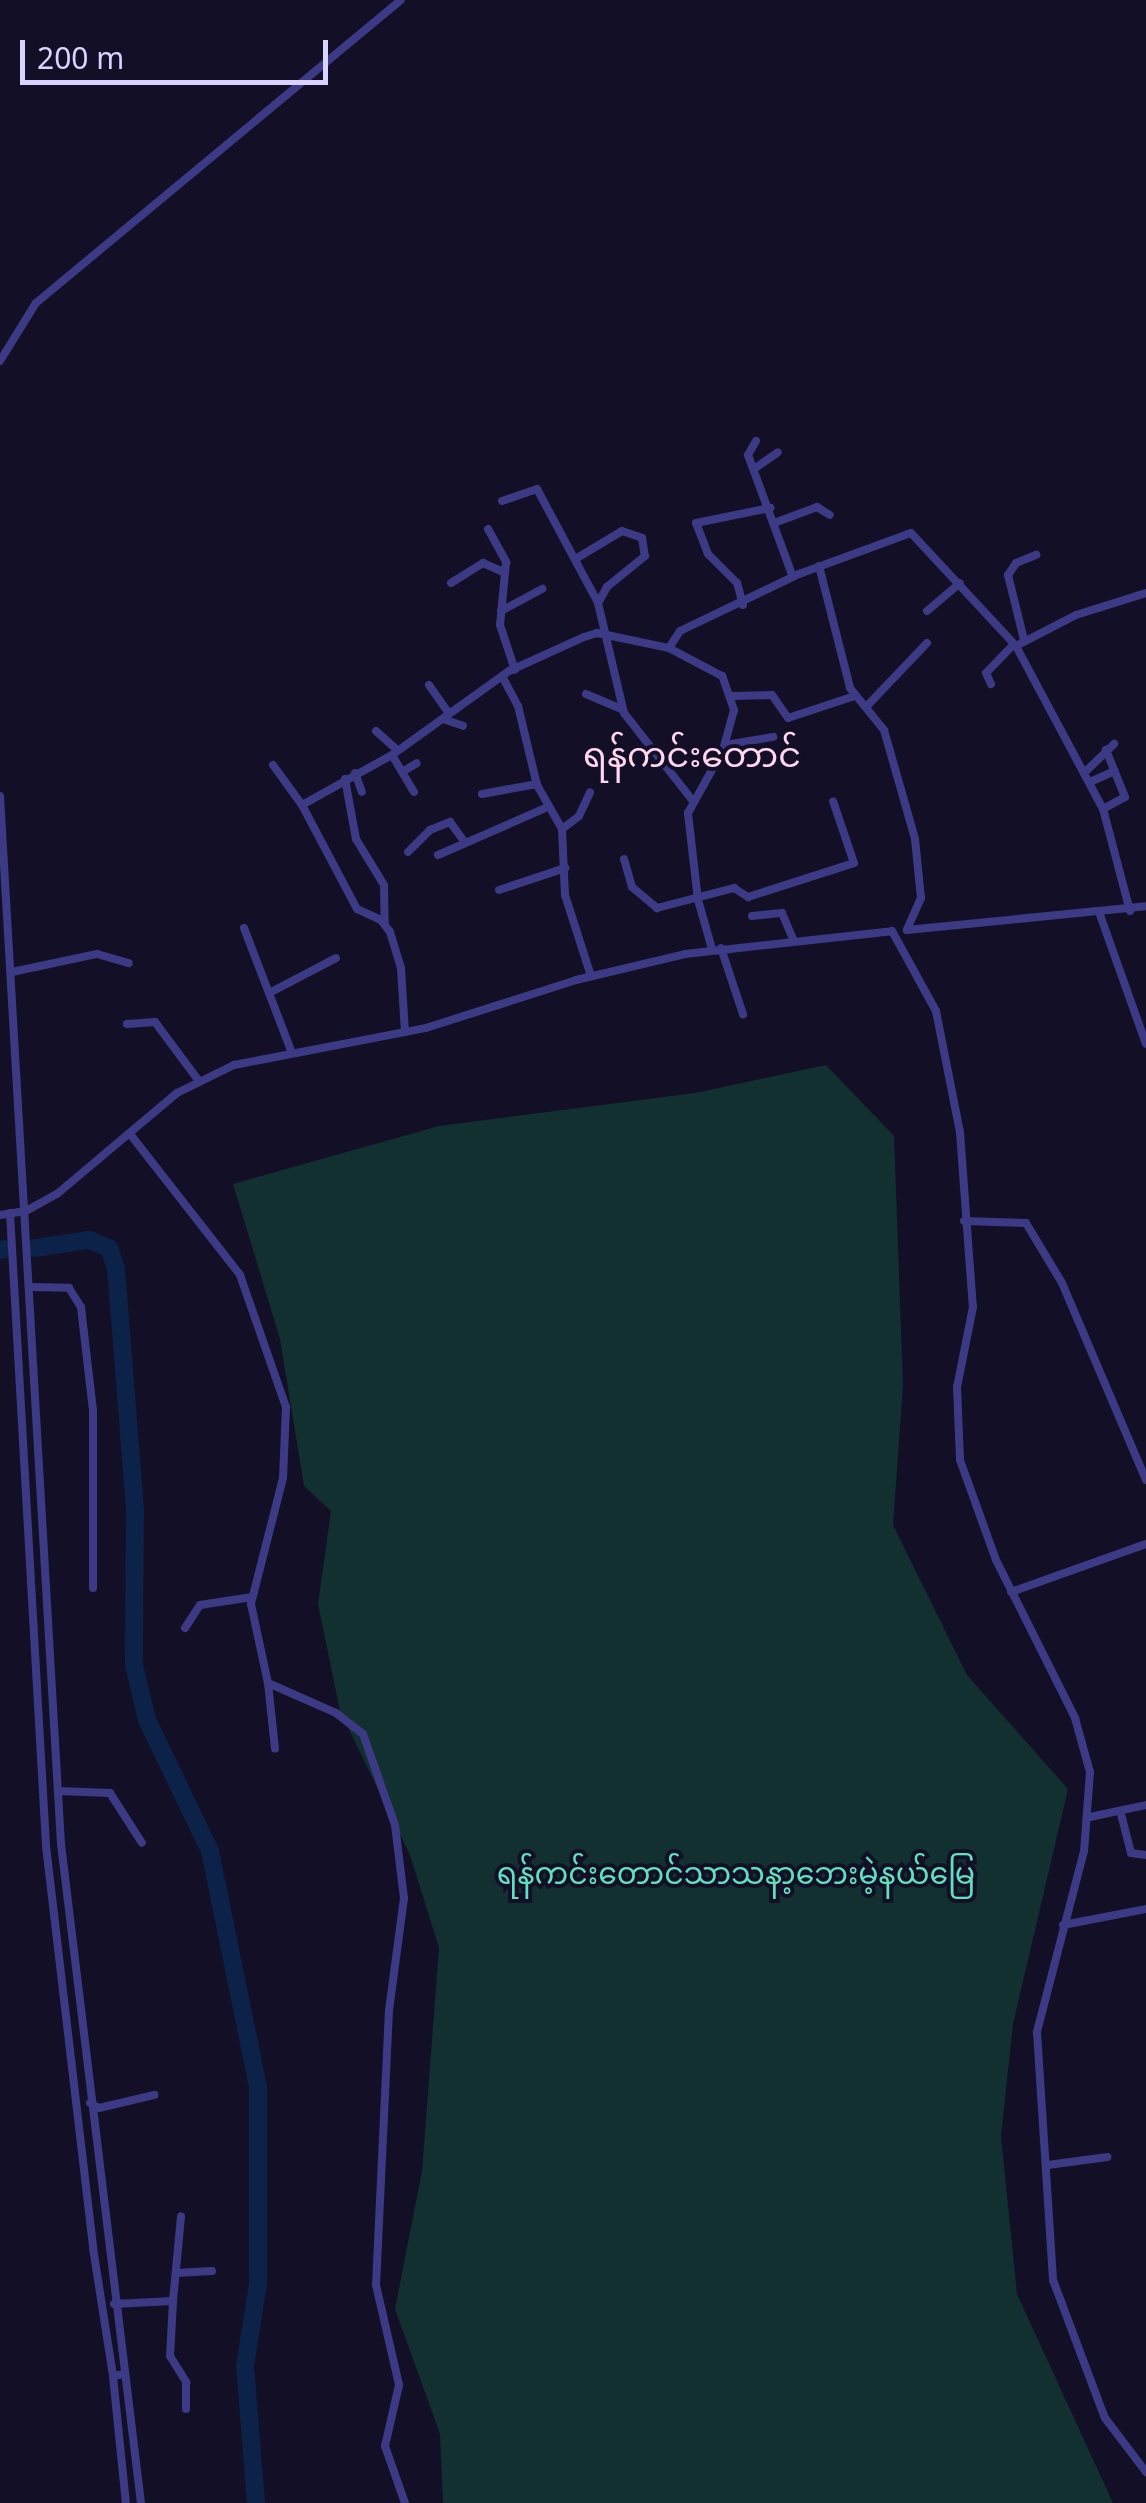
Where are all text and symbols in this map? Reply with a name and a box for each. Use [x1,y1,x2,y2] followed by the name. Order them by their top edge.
[25,20,332,82] scale bar
[37,37,124,78] text: 200 m
[583,733,801,775] district label: ရန်ကင်းတောင်
[497,1855,975,1891] park label: ရန်ကင်းတောင်သာသနာ့ဘေးမဲ့နယ်မြေ

